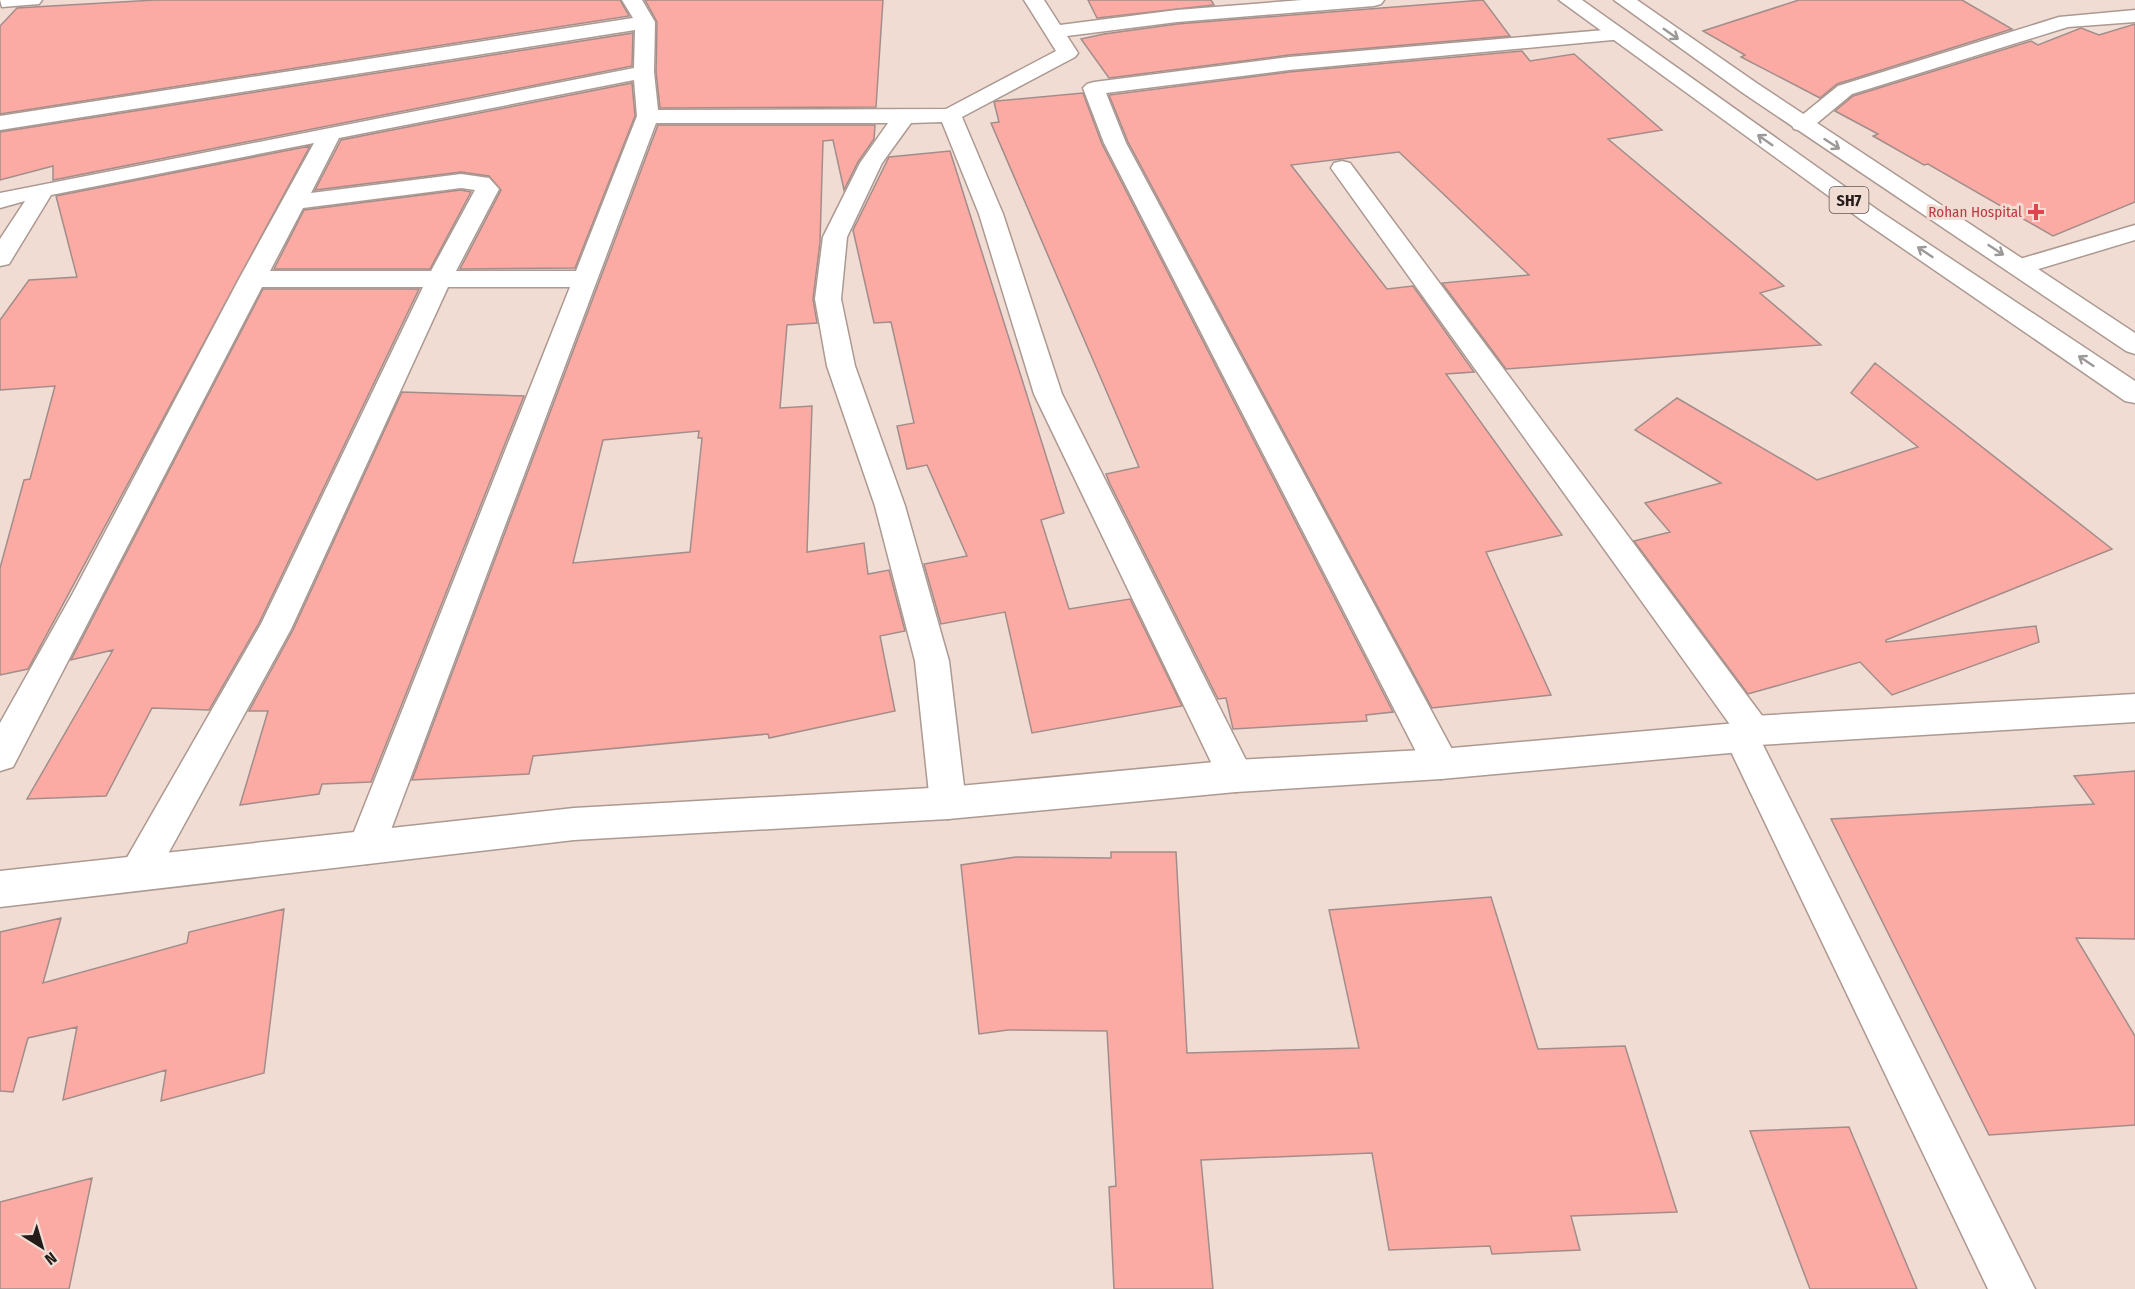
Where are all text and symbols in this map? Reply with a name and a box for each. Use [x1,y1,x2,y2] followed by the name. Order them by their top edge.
[1663,28,1679,40] one-way arrow
[1757,134,1773,147] one-way arrow
[1824,137,1841,150] one-way arrow
[1830,187,1868,213] road number: SH7
[1928,203,2022,221] place label: Rohan Hospital
[2027,203,2045,221] marker: Rohan Hospital
[1987,244,2004,256] one-way arrow
[1917,246,1933,258] one-way arrow
[2079,355,2095,367] one-way arrow
[12,1217,72,1277] north arrow
[41,1248,60,1269] text: N

